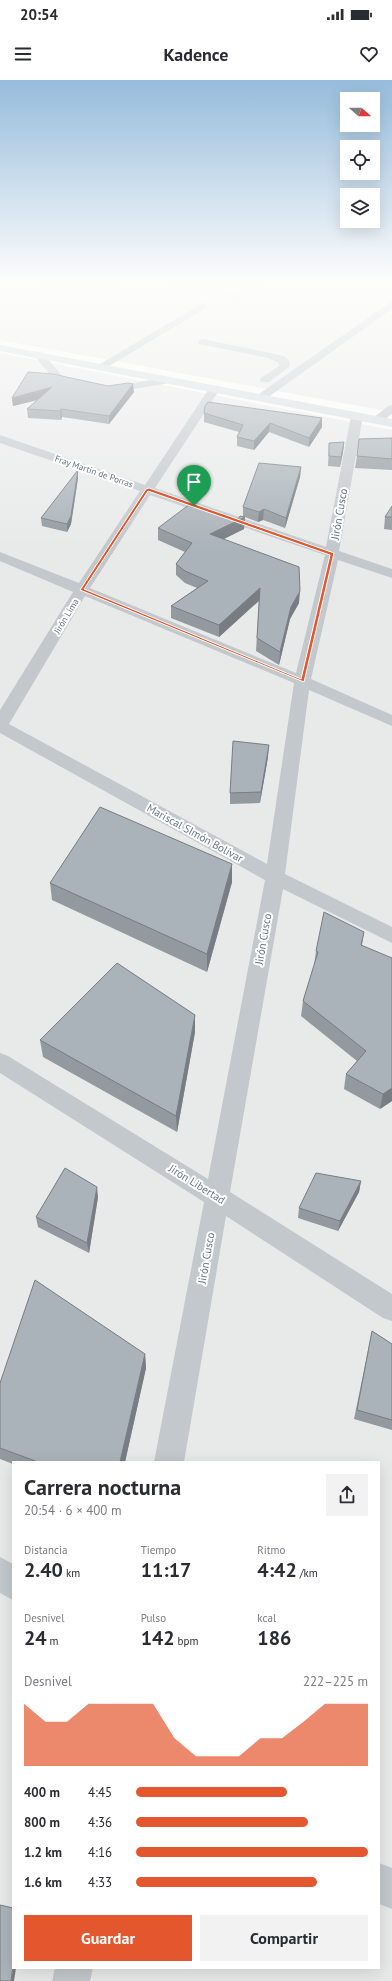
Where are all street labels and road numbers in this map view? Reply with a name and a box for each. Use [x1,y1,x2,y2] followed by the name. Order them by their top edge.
[54,452,135,490] street label: Fray Martin de Porras
[327,487,350,542] street label: Jirón Cusco
[51,596,81,636] street label: Jirón Lima
[144,801,246,865] street label: Mariscal SImón Bolívar
[251,912,274,967] street label: Jirón Cusco
[165,1161,228,1207] street label: Jirón Libertad
[194,1231,217,1286] street label: Jirón Cusco

